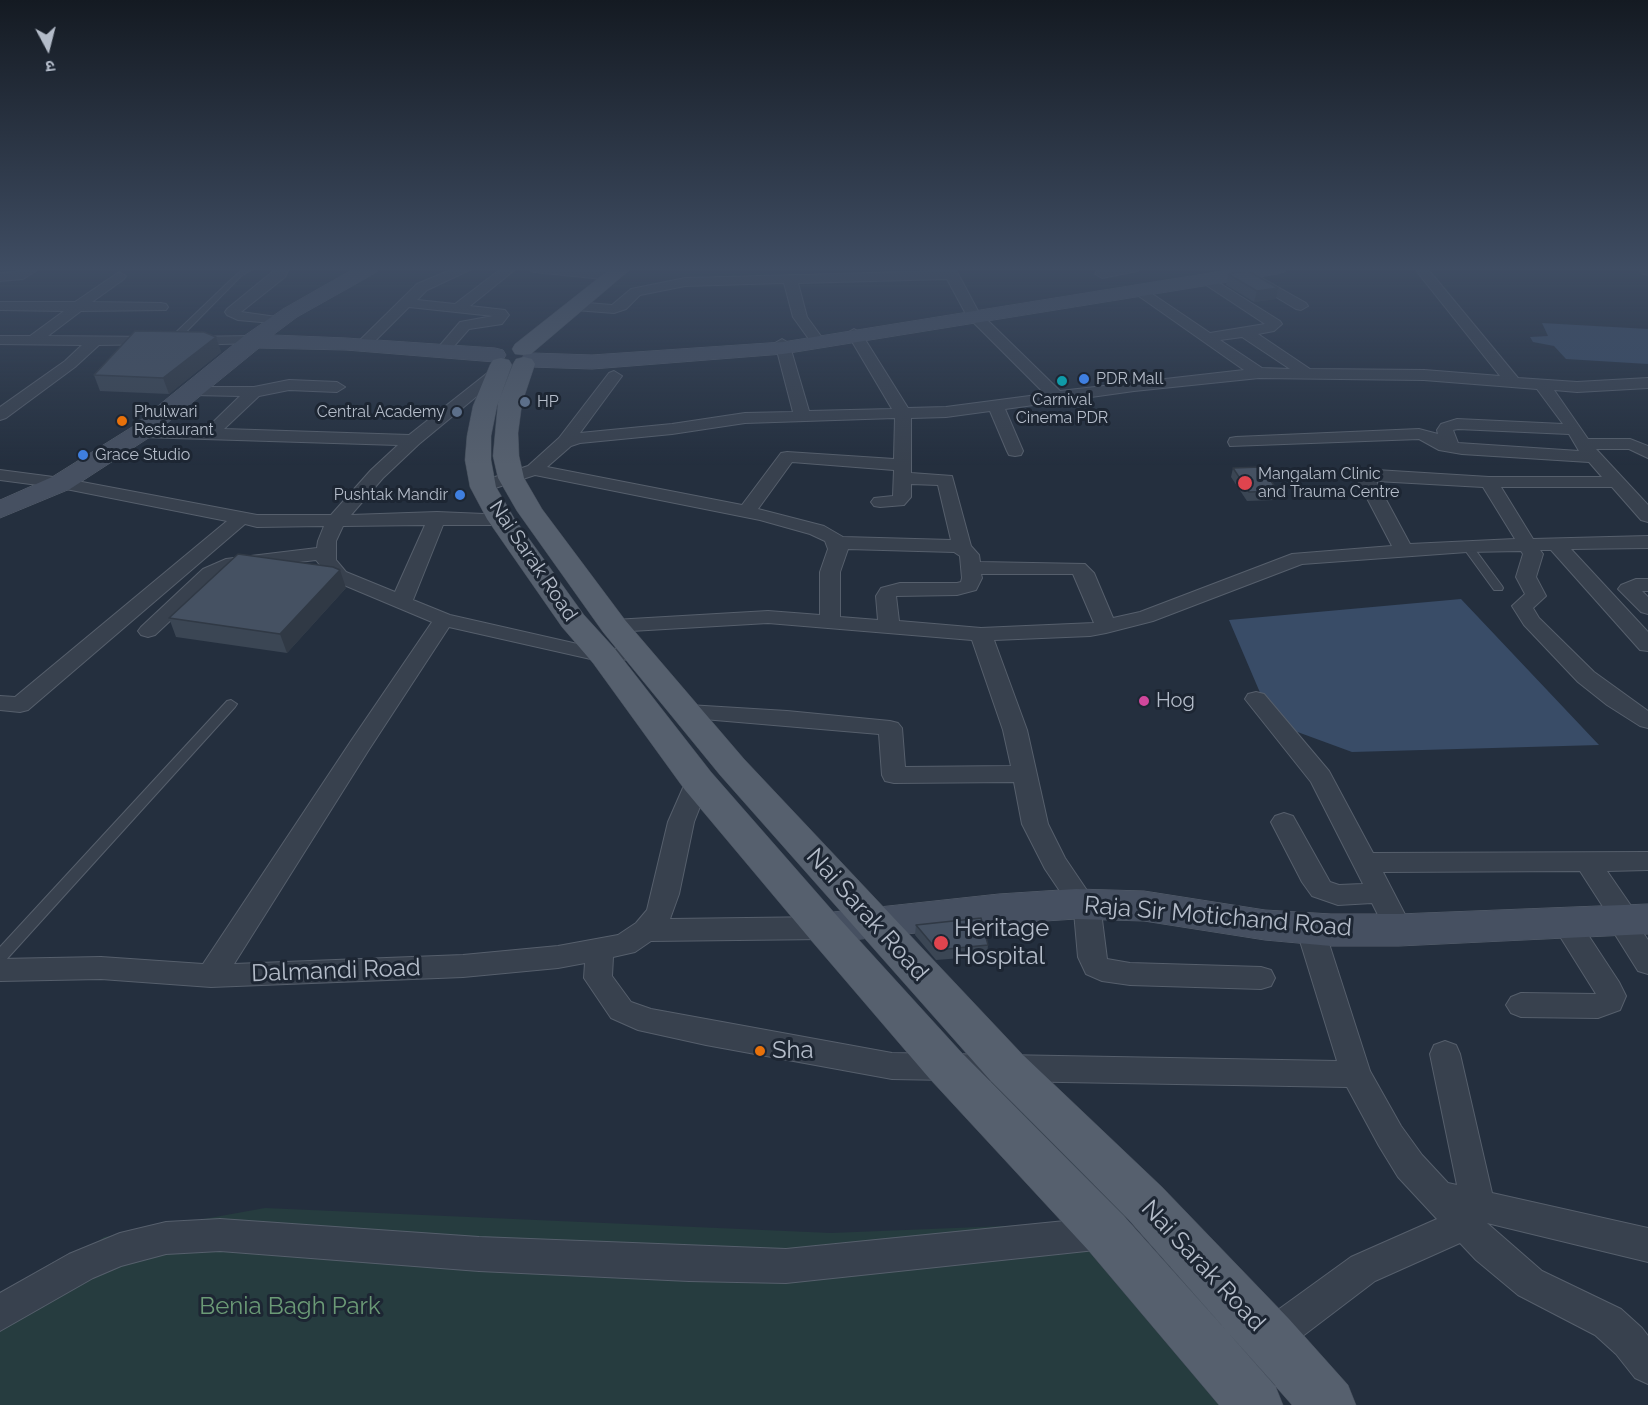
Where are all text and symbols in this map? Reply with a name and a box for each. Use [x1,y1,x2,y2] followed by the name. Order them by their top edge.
[18,18,78,78] north arrow
[44,56,56,76] text: उ
[1096,369,1163,389] place label: PDR Mall
[1077,372,1091,386] marker: PDR Mall
[1055,374,1069,388] marker: Carnival Cinema PDR
[1016,390,1108,428] place label: Carnival Cinema PDR
[537,392,559,412] place label: HP
[518,395,532,409] marker: HP
[134,402,214,440] place label: Phulwari Restaurant
[317,402,445,422] place label: Central Academy
[450,405,464,419] marker: Central Academy
[115,414,129,428] marker: Phulwari Restaurant
[95,445,190,465] place label: Grace Studio
[76,448,90,462] marker: Grace Studio
[1258,464,1399,502] place label: Mangalam Clinic and Trauma Centre
[1236,474,1254,492] marker: Mangalam Clinic and Trauma Centre
[334,485,448,505] place label: Pushtak Mandir
[453,488,467,502] marker: Pushtak Mandir
[484,496,582,626] street label: Nai Sarak Road
[1156,689,1195,713] place label: Hog
[1137,694,1151,708] marker: Hog
[800,843,934,987] street label: Nai Sarak Road
[1083,891,1353,943] street label: Raja Sir Motichand Road
[954,915,1049,971] place label: Heritage Hospital
[932,934,950,952] marker: Heritage Hospital
[251,954,421,988] street label: Dalmandi Road
[772,1037,814,1065] place label: Sha
[753,1044,767,1058] marker: Sha
[1135,1195,1271,1337] street label: Nai Sarak Road
[199,1293,381,1321] park label: Benia Bagh Park

